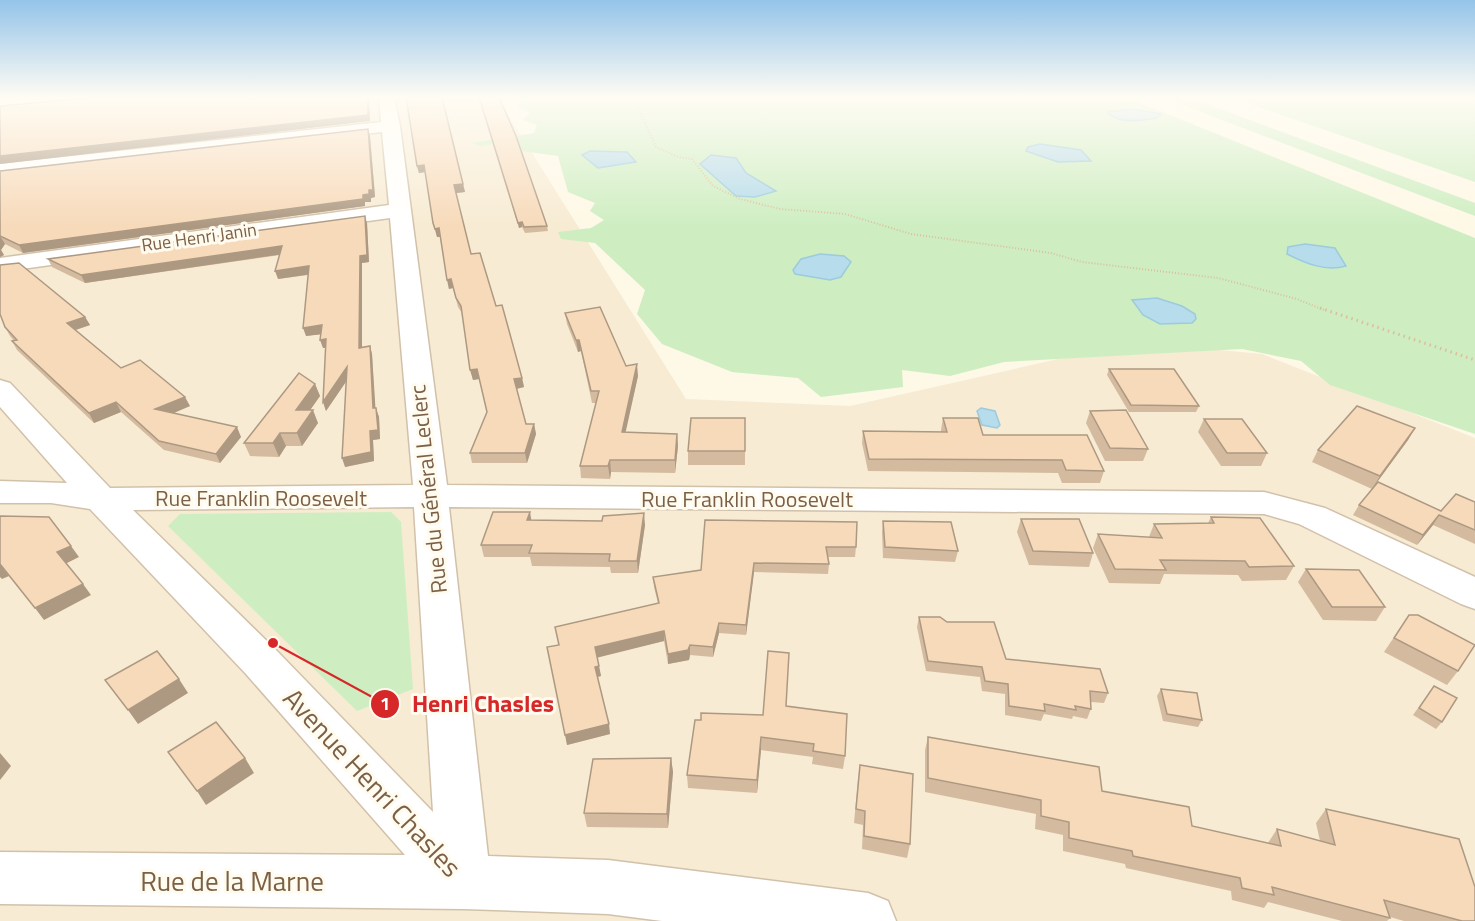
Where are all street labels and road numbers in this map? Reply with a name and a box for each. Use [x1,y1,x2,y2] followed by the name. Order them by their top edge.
[140,216,258,258] street label: Rue Henri Janin
[400,383,456,595] street label: Rue du Général Leclerc
[155,481,367,515] street label: Rue Franklin Roosevelt
[641,482,853,516] street label: Rue Franklin Roosevelt
[274,678,472,886] street label: Avenue Henri Chasles
[140,860,324,901] street label: Rue de la Marne

